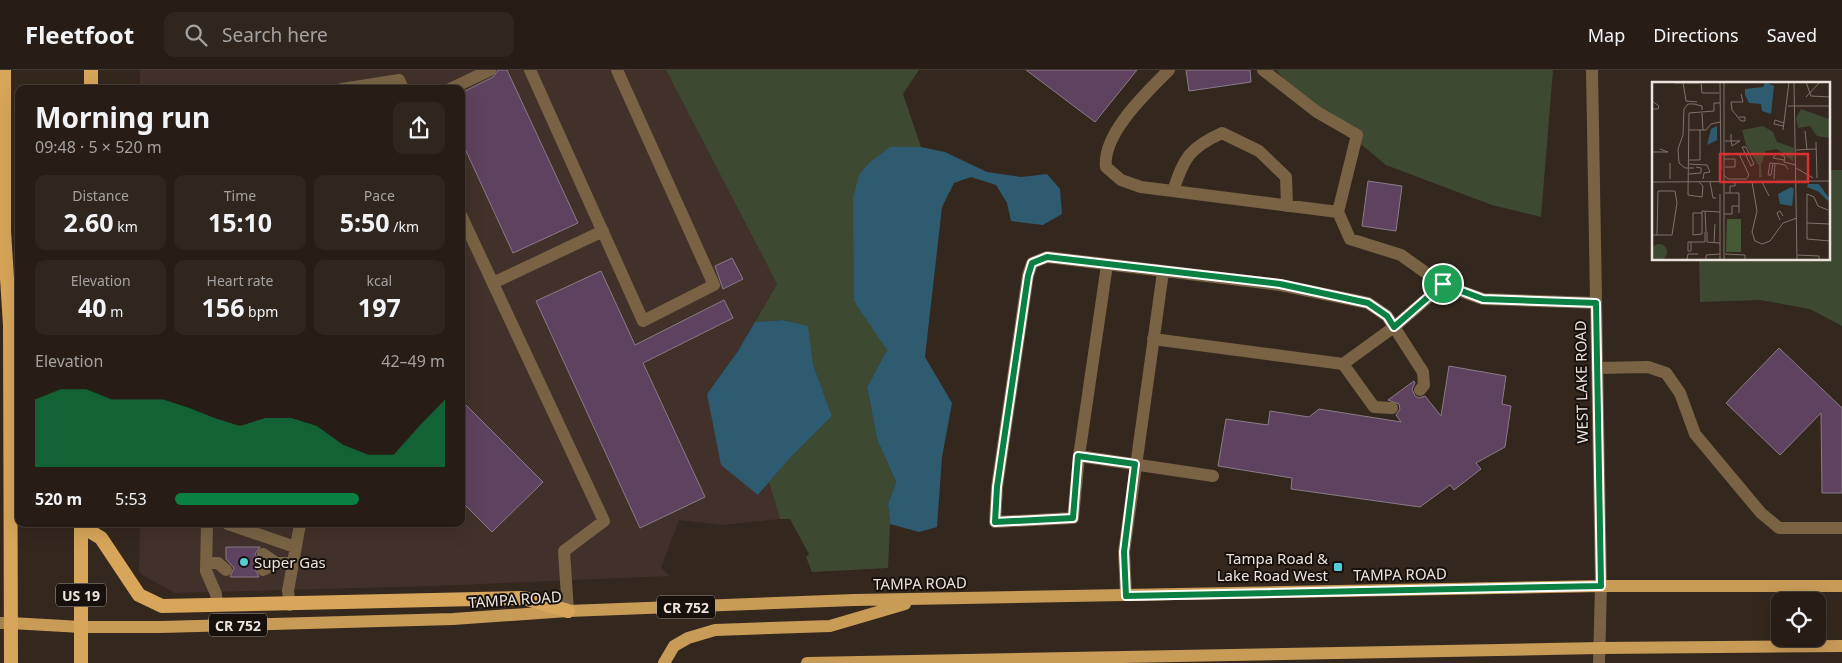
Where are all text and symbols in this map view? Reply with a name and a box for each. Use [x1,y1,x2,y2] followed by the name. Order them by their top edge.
[164,12,514,57] search box
[25,18,134,51] text: Fleetfoot
[182,21,210,49] icon: search
[222,22,328,48] text: Search here
[1588,23,1625,47] text: Map
[1653,23,1739,47] text: Directions
[1767,23,1817,47] text: Saved
[1652,82,1830,260] inset map
[35,98,210,136] text: Morning run
[393,102,445,154] button: share
[35,136,162,158] text: 09:48 · 5 × 520 m
[72,186,129,205] text: Distance
[224,186,256,205] text: Time
[364,186,395,205] text: Pace
[64,205,114,239] text: 2.60
[208,205,272,239] text: 15:10
[340,205,390,239] text: 5:50
[114,217,138,236] text: km
[390,217,419,236] text: /km
[1422,263,1464,305] pin
[1429,270,1457,298] icon: arrive
[71,271,131,290] text: Elevation
[207,271,273,290] text: Heart rate
[366,271,392,290] text: kcal
[78,290,107,324] text: 40
[202,290,244,324] text: 156
[358,290,401,324] text: 197
[107,302,123,321] text: m
[244,302,278,321] text: bpm
[1570,320,1592,444] street label: WEST LAKE ROAD
[35,350,103,372] text: Elevation
[381,350,445,372] text: 42–49 m
[35,488,82,510] text: 520 m
[115,488,147,510] text: 5:53
[1217,548,1329,585] place label: Tampa Road & Lake Road West
[254,552,326,572] place label: Super Gas
[238,556,250,568] marker: Super Gas
[1332,561,1344,573] marker: Tampa Road & Lake Road West
[1353,563,1447,585] street label: TAMPA ROAD
[873,572,967,594] street label: TAMPA ROAD
[56,584,106,606] road number: US 19
[468,586,562,612] street label: TAMPA ROAD
[1771,592,1826,647] map controls
[1771,592,1826,647] button: locate
[657,596,715,618] road number: CR 752
[209,614,267,636] road number: CR 752

